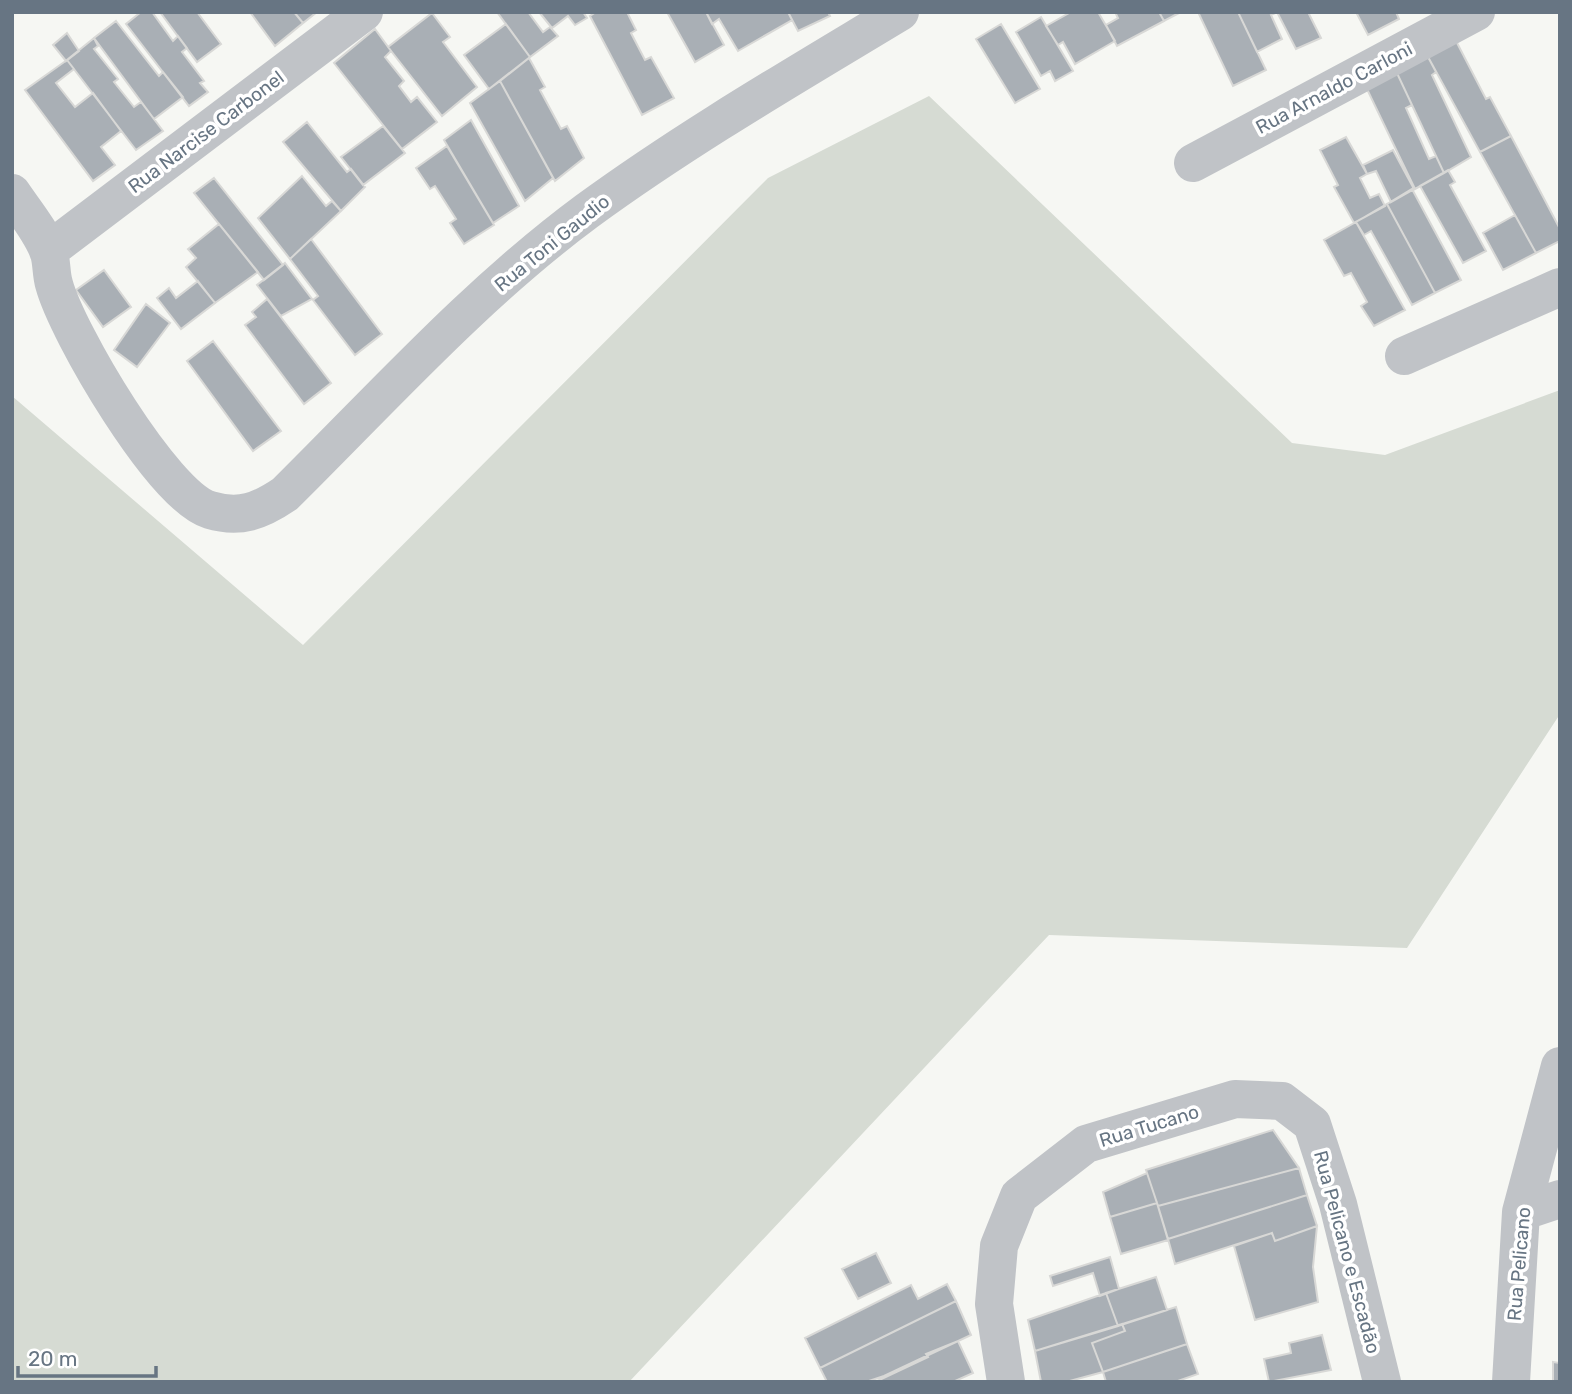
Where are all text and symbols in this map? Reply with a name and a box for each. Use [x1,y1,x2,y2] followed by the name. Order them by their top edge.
[1252,37,1416,139] street label: Rua Arnaldo Carloni
[124,66,288,198] street label: Rua Narcise Carbonel
[490,190,614,296] street label: Rua Toni Gaudio
[1096,1100,1202,1152] street label: Rua Tucano
[1309,1148,1385,1356] street label: Rua Pelicano e Escadão
[1503,1206,1535,1322] street label: Rua Pelicano
[18,1334,156,1378] scale bar
[28,1346,77,1371] text: 20 m

